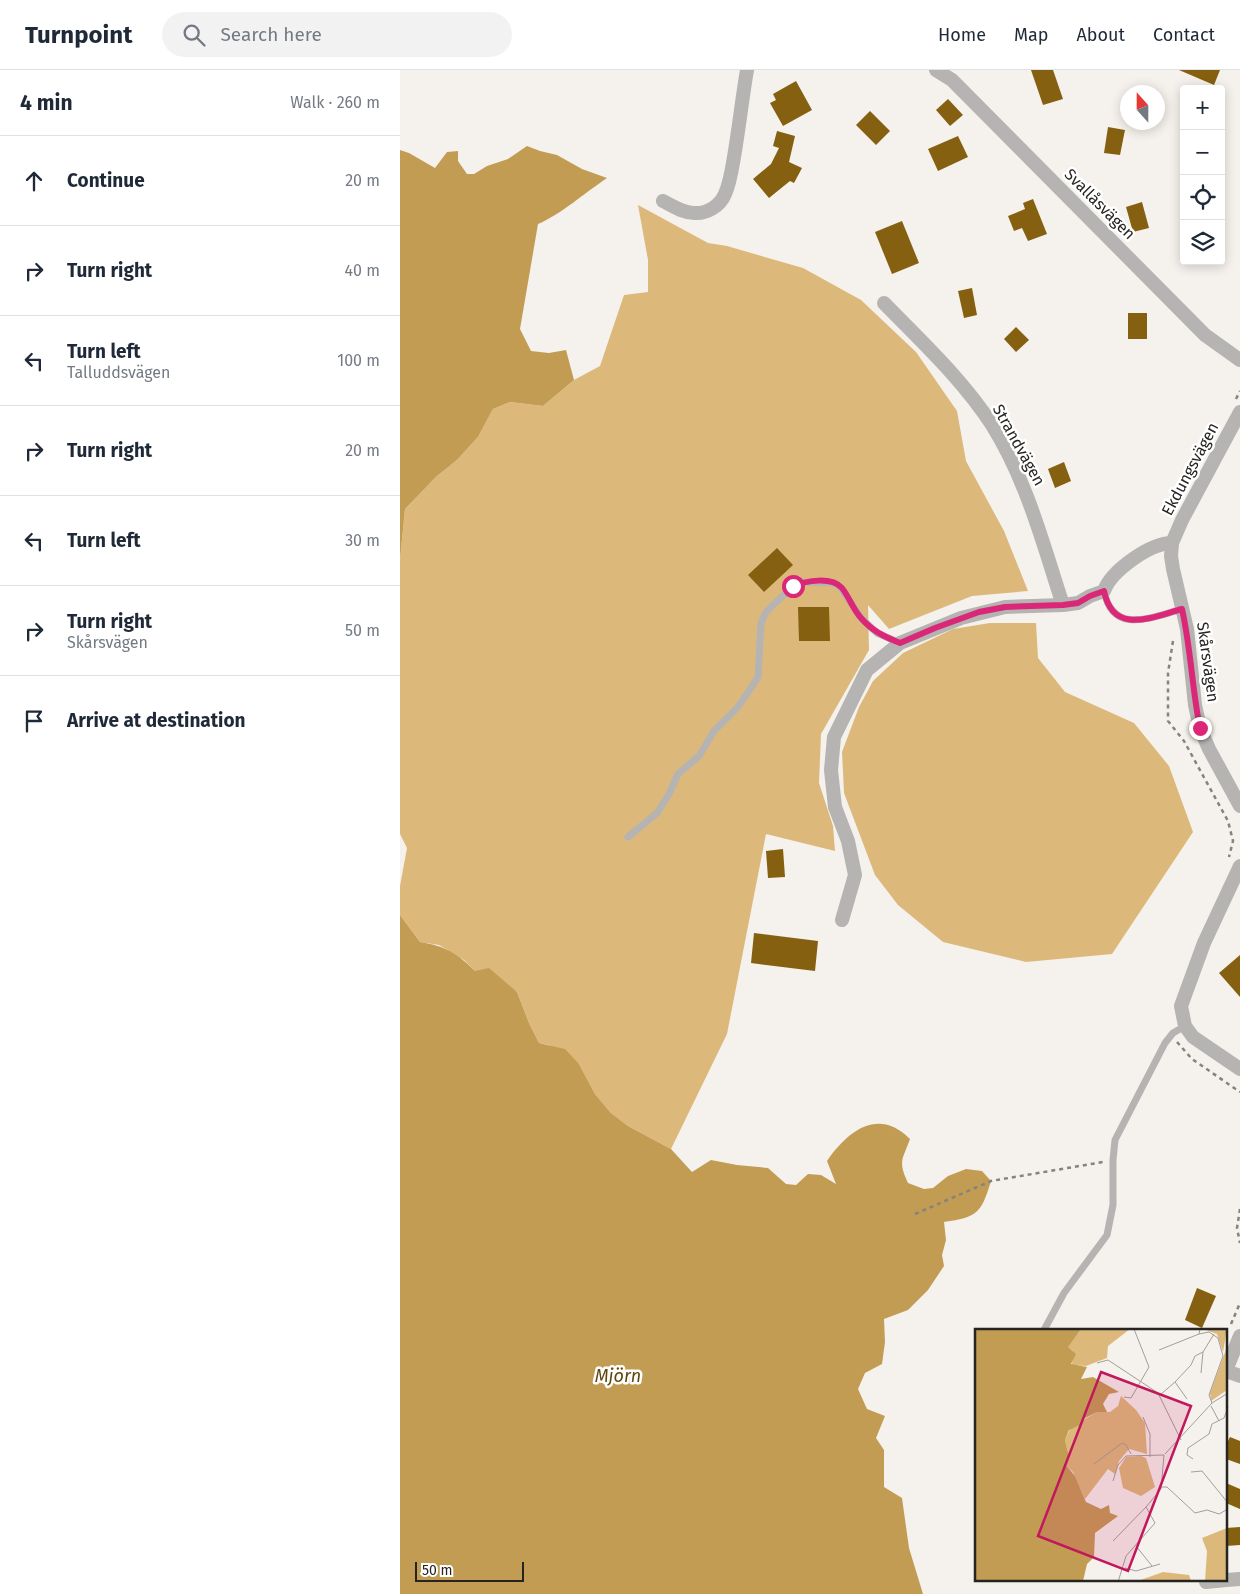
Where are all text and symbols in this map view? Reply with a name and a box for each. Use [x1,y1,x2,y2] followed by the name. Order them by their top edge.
[162,12,512,57] search box
[25,21,132,49] text: Turnpoint
[180,21,208,49] icon: search
[220,23,322,46] text: Search here
[938,24,986,46] text: Home
[1014,24,1048,46] text: Map
[1076,24,1125,46] text: About
[1153,24,1215,46] text: Contact
[1120,85,1165,130] north arrow
[1180,85,1225,265] map controls
[1180,85,1225,130] button: +
[20,90,73,116] text: 4 min
[290,93,380,112] text: Walk · 260 m
[1180,130,1225,175] button: −
[1061,165,1139,243] street label: Svallåsvägen
[20,167,48,195] icon: ahead
[67,169,145,192] text: Continue
[345,171,380,190] text: 20 m
[1180,175,1225,220] button: locate
[1180,220,1225,265] button: layers
[20,257,48,285] icon: right
[67,259,152,282] text: Turn right
[345,261,380,280] text: 40 m
[67,340,141,363] text: Turn left
[20,347,48,375] icon: left
[337,351,380,370] text: 100 m
[67,363,170,382] text: Talluddsvägen
[989,401,1049,489] street label: Strandvägen
[1158,419,1222,519] street label: Ekdungsvägen
[20,437,48,465] icon: right
[67,439,152,462] text: Turn right
[345,441,380,460] text: 20 m
[20,527,48,555] icon: left
[67,529,141,552] text: Turn left
[345,531,380,550] text: 30 m
[782,575,805,598] route start
[67,610,152,633] text: Turn right
[20,617,48,645] icon: right
[345,621,380,640] text: 50 m
[1193,621,1223,703] street label: Skårsvägen
[67,633,148,652] text: Skårsvägen
[20,707,48,735] icon: arrive
[67,709,246,732] text: Arrive at destination
[1189,717,1212,740] route end
[975,1329,1228,1582] inset map
[595,1365,641,1387] water label: Mjörn
[415,1559,524,1582] scale bar
[422,1562,453,1579] text: 50 m

